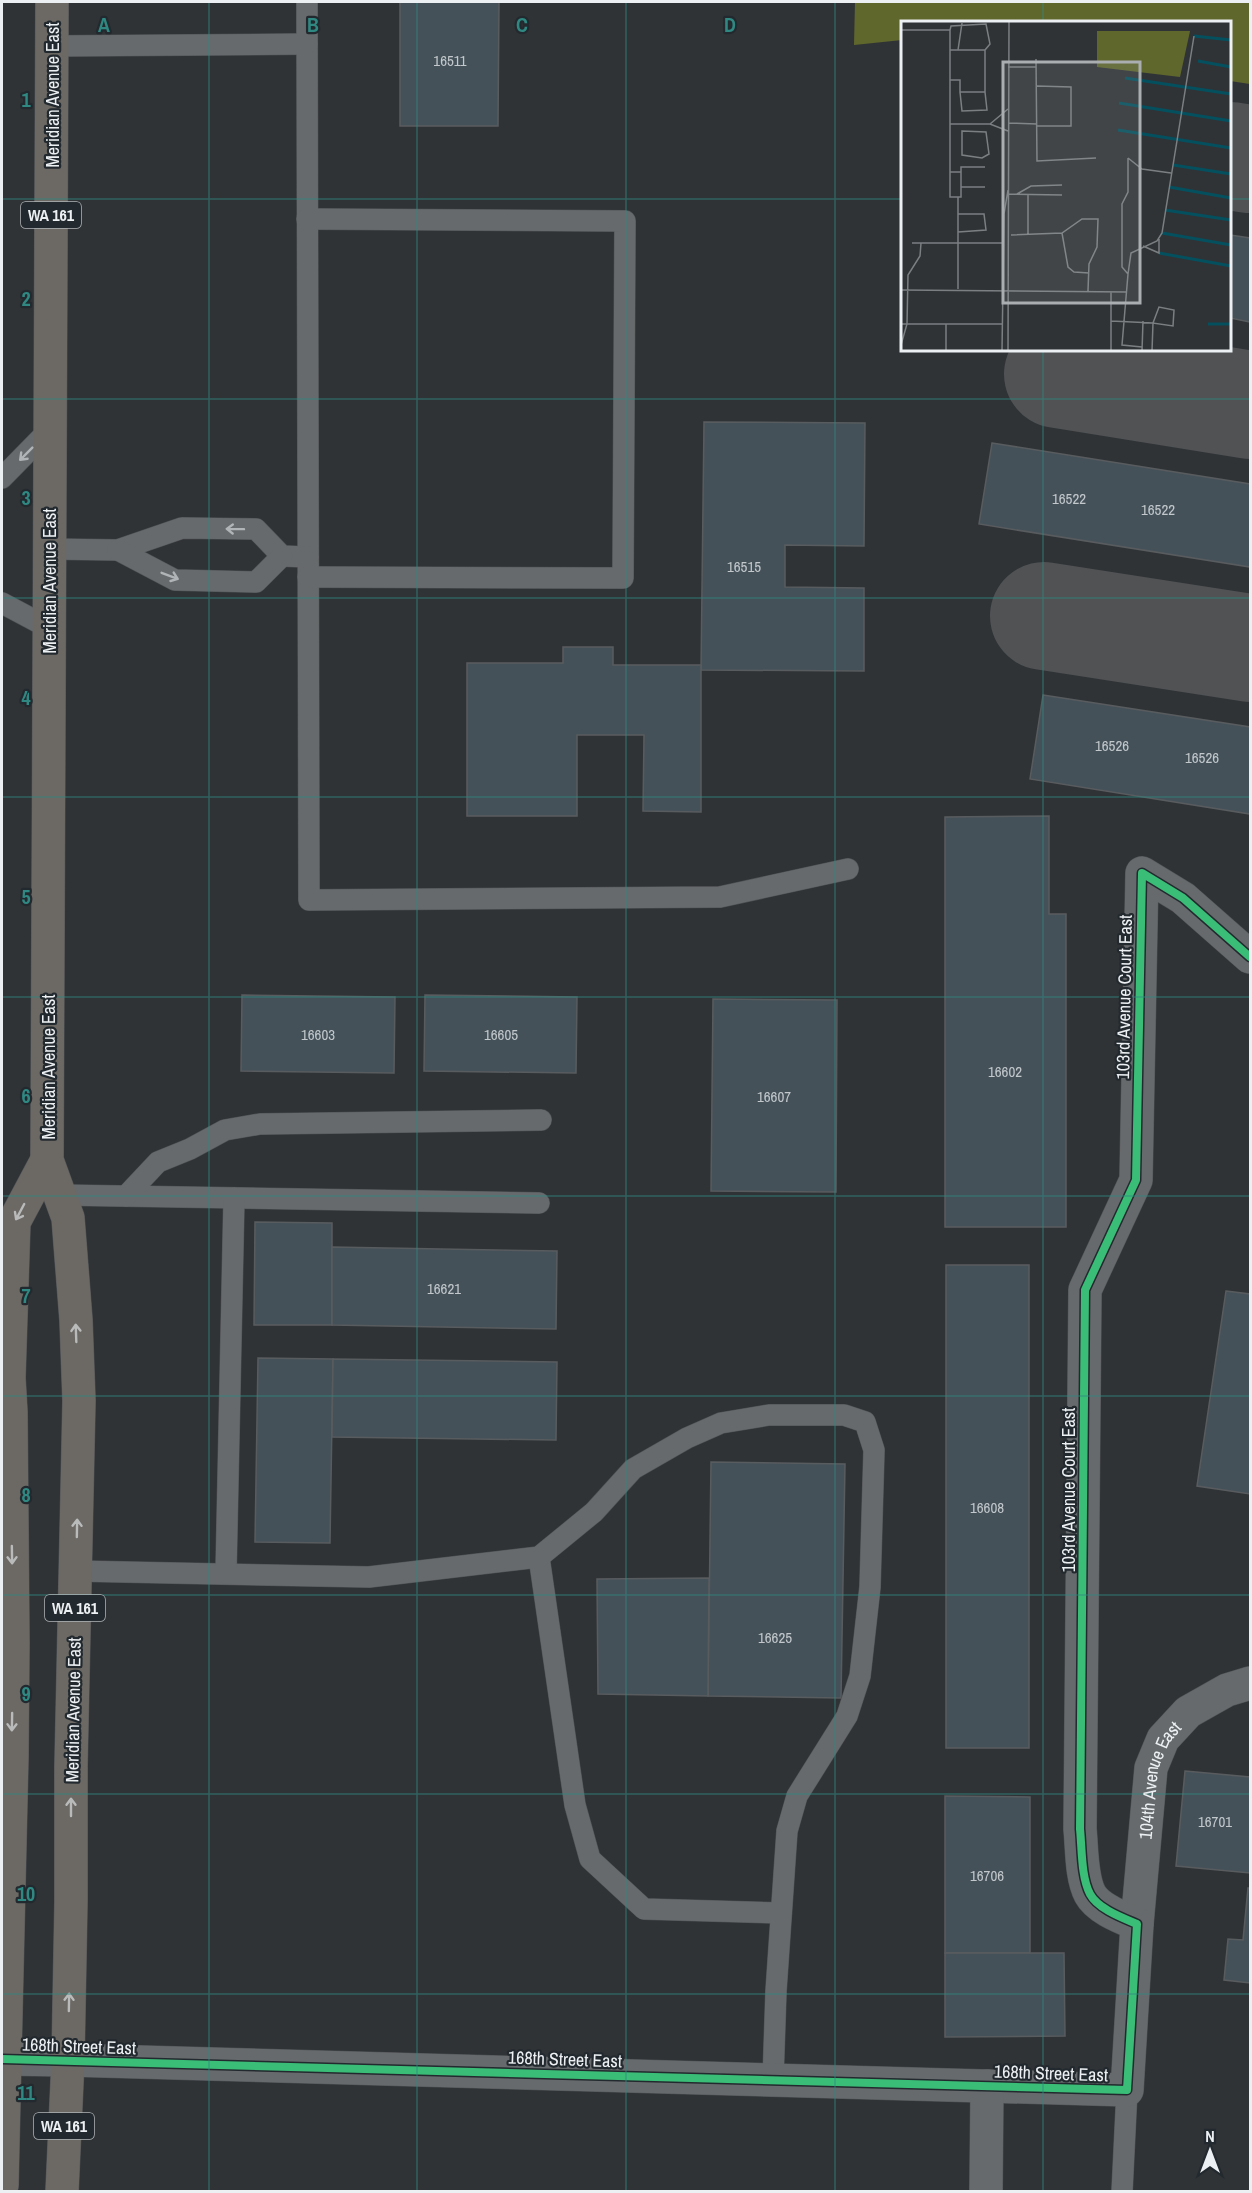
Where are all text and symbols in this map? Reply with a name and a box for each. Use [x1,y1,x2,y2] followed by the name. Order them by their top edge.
[98,11,110,38] text: A
[307,11,319,38] text: B
[516,11,528,38] text: C
[724,11,736,38] text: D
[901,21,1231,351] inset map
[40,23,65,168] street label: Meridian Avenue East
[433,50,467,71] house number: 16511
[21,86,31,113] text: 1
[21,202,81,228] road number: WA 161
[21,285,31,312] text: 2
[18,446,33,461] one-way arrow
[21,484,31,511] text: 3
[1052,488,1086,509] house number: 16522
[1141,499,1175,520] house number: 16522
[37,509,62,654] street label: Meridian Avenue East
[226,523,246,534] one-way arrow
[727,556,761,577] house number: 16515
[161,571,179,582] one-way arrow
[21,684,31,711] text: 4
[1095,735,1129,756] house number: 16526
[1185,747,1219,768] house number: 16526
[21,883,31,910] text: 5
[1110,914,1138,1080] street label: 103rd Avenue Court East
[36,995,61,1140] street label: Meridian Avenue East
[301,1024,335,1045] house number: 16603
[484,1024,518,1045] house number: 16605
[988,1061,1022,1082] house number: 16602
[21,1082,31,1109] text: 6
[757,1086,791,1107] house number: 16607
[14,1203,26,1220] one-way arrow
[427,1278,461,1299] house number: 16621
[21,1282,31,1309] text: 7
[71,1323,82,1343] one-way arrow
[1056,1408,1081,1572] street label: 103rd Avenue Court East
[21,1481,31,1508] text: 8
[970,1497,1004,1518] house number: 16608
[71,1518,83,1538] one-way arrow
[6,1544,18,1564] one-way arrow
[45,1595,105,1621] road number: WA 161
[758,1627,792,1648] house number: 16625
[59,1637,87,1783] street label: Meridian Avenue East
[21,1680,31,1707] text: 9
[6,1711,18,1731] one-way arrow
[1132,1715,1186,1840] street label: 104th Avenue East
[65,1797,77,1817] one-way arrow
[1198,1811,1232,1832] house number: 16701
[970,1865,1004,1886] house number: 16706
[17,1880,35,1907] text: 10
[63,1992,75,2012] one-way arrow
[22,2032,136,2060] street label: 168th Street East
[508,2045,622,2073] street label: 168th Street East
[994,2059,1108,2087] street label: 168th Street East
[17,2079,36,2106] text: 11
[34,2113,94,2139] road number: WA 161
[1180,2121,1240,2181] north arrow
[1205,2125,1215,2147] text: N

